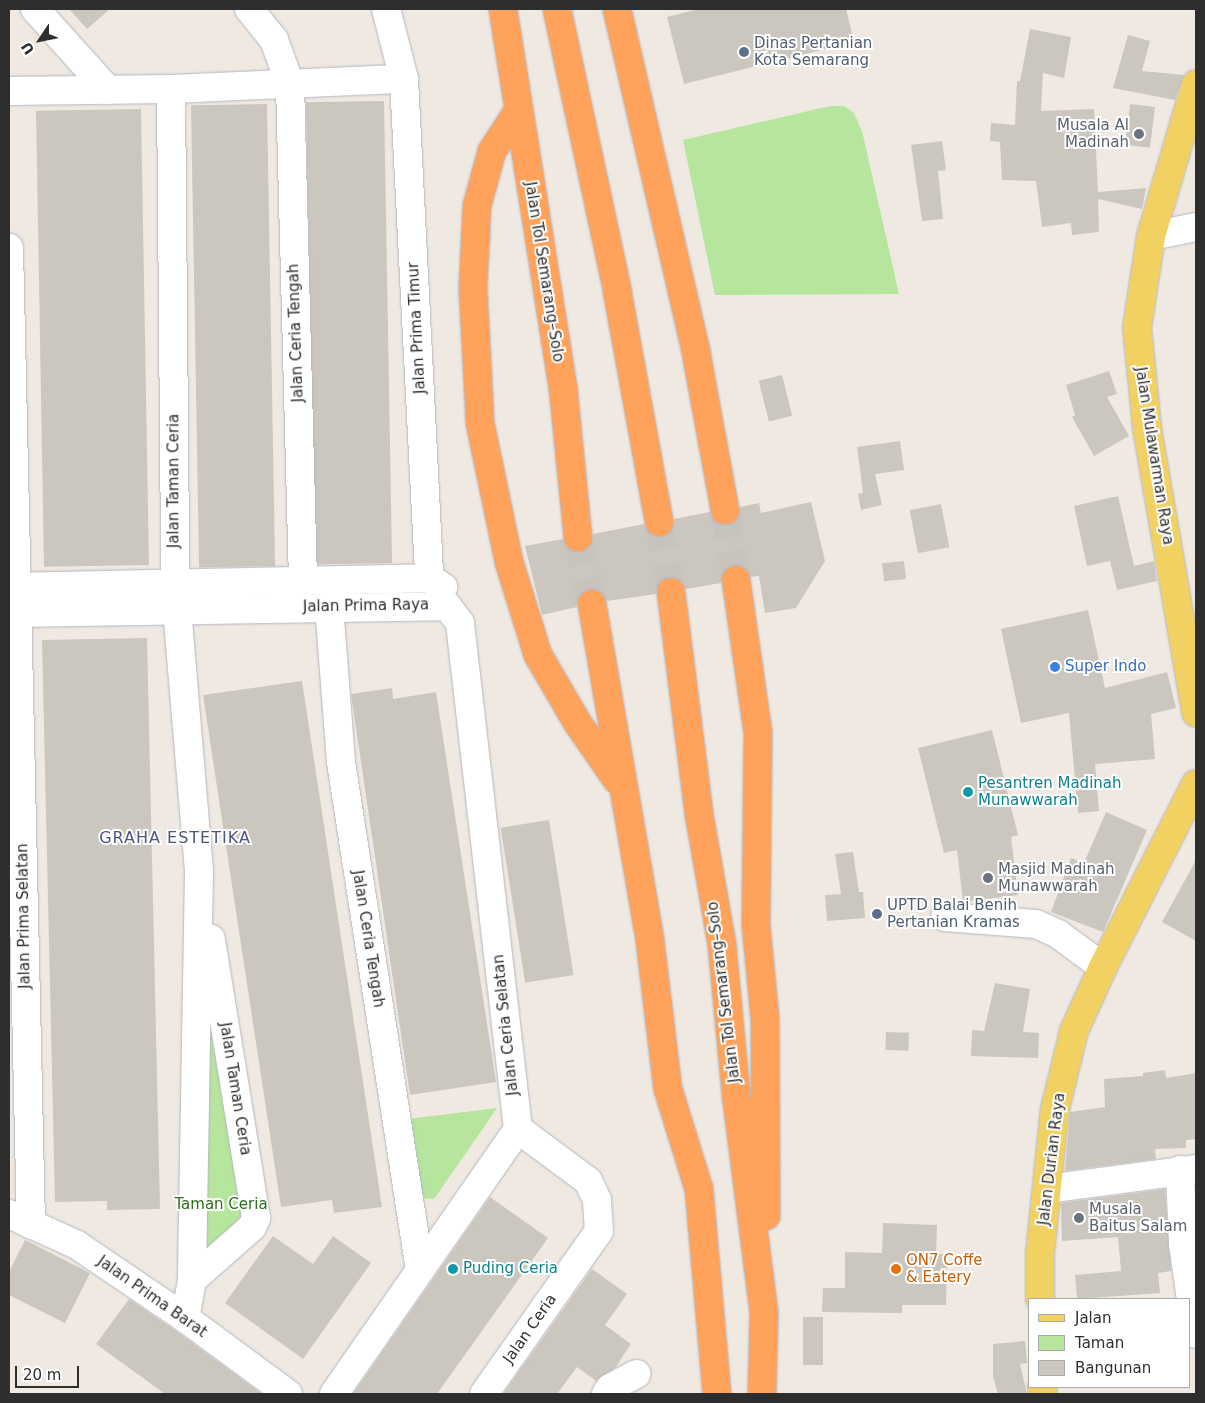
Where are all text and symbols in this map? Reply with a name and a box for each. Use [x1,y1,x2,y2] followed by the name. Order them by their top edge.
[15,15,65,65] north arrow
[754,34,872,69] place label: Dinas Pertanian Kota Semarang
[18,39,37,58] text: U
[738,46,750,58] marker: Dinas Pertanian Kota Semarang
[1057,116,1129,151] place label: Musala Al Madinah
[1133,128,1145,140] marker: Musala Al Madinah
[521,180,567,364] street label: Jalan Tol Semarang–Solo
[405,262,429,394] street label: Jalan Prima Timur
[285,263,307,403] street label: Jalan Ceria Tengah
[1131,366,1177,546] street label: Jalan Mulawarman Raya
[165,414,183,548] street label: Jalan Taman Ceria
[303,596,429,616] street label: Jalan Prima Raya
[1065,658,1146,676] place label: Super Indo
[1049,661,1061,673] marker: Super Indo
[978,774,1122,809] place label: Pesantren Madinah Munawwarah
[962,786,974,798] marker: Pesantren Madinah Munawwarah
[97,828,253,848] district label: GRAHA ESTETIKA
[14,843,34,989] street label: Jalan Prima Selatan
[998,860,1115,895] place label: Masjid Madinah Munawwarah
[348,869,388,1009] street label: Jalan Ceria Tengah
[982,872,994,884] marker: Masjid Madinah Munawwarah
[887,896,1020,931] place label: UPTD Balai Benih Pertanian Kramas
[704,900,744,1084] street label: Jalan Tol Semarang–Solo
[871,908,883,920] marker: UPTD Balai Benih Pertanian Kramas
[490,953,522,1097] street label: Jalan Ceria Selatan
[216,1021,254,1157] street label: Jalan Taman Ceria
[1035,1092,1069,1226] street label: Jalan Durian Raya
[174,1196,268,1214] park label: Taman Ceria
[1089,1200,1187,1235] place label: Musala Baitus Salam
[1073,1212,1085,1224] marker: Musala Baitus Salam
[906,1251,983,1286] place label: ON7 Coffe & Eatery
[94,1252,210,1342] street label: Jalan Prima Barat
[463,1260,558,1278] place label: Puding Ceria
[447,1263,459,1275] marker: Puding Ceria
[890,1263,902,1275] marker: ON7 Coffe & Eatery
[500,1291,560,1367] street label: Jalan Ceria
[1028,1298,1190,1388] legend
[1075,1309,1111,1327] text: Jalan
[1075,1334,1124,1352] text: Taman
[18,1356,81,1388] scale bar
[1075,1359,1151,1377] text: Bangunan
[23,1366,61,1384] text: 20 m

